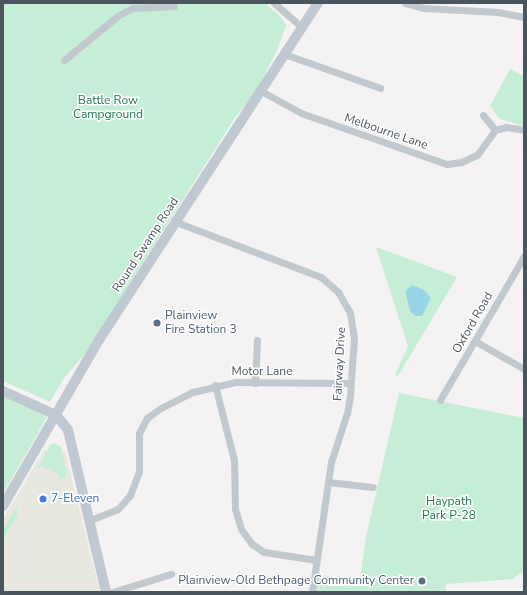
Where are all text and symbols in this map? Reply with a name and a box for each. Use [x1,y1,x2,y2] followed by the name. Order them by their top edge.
[73,94,143,122] park label: Battle Row Campground
[342,111,430,153] street label: Melbourne Lane
[110,195,182,295] street label: Round Swamp Road
[450,290,496,356] street label: Oxford Road
[165,309,237,337] place label: Plainview Fire Station 3
[152,318,162,328] marker: Plainview Fire Station 3
[331,327,349,401] street label: Fairway Drive
[231,365,293,379] street label: Motor Lane
[51,492,99,506] place label: 7-Eleven
[38,494,48,504] marker: 7-Eleven
[422,495,476,523] park label: Haypath Park P-28
[178,574,414,588] place label: Plainview-Old Bethpage Community Center
[417,576,427,586] marker: Plainview-Old Bethpage Community Center

